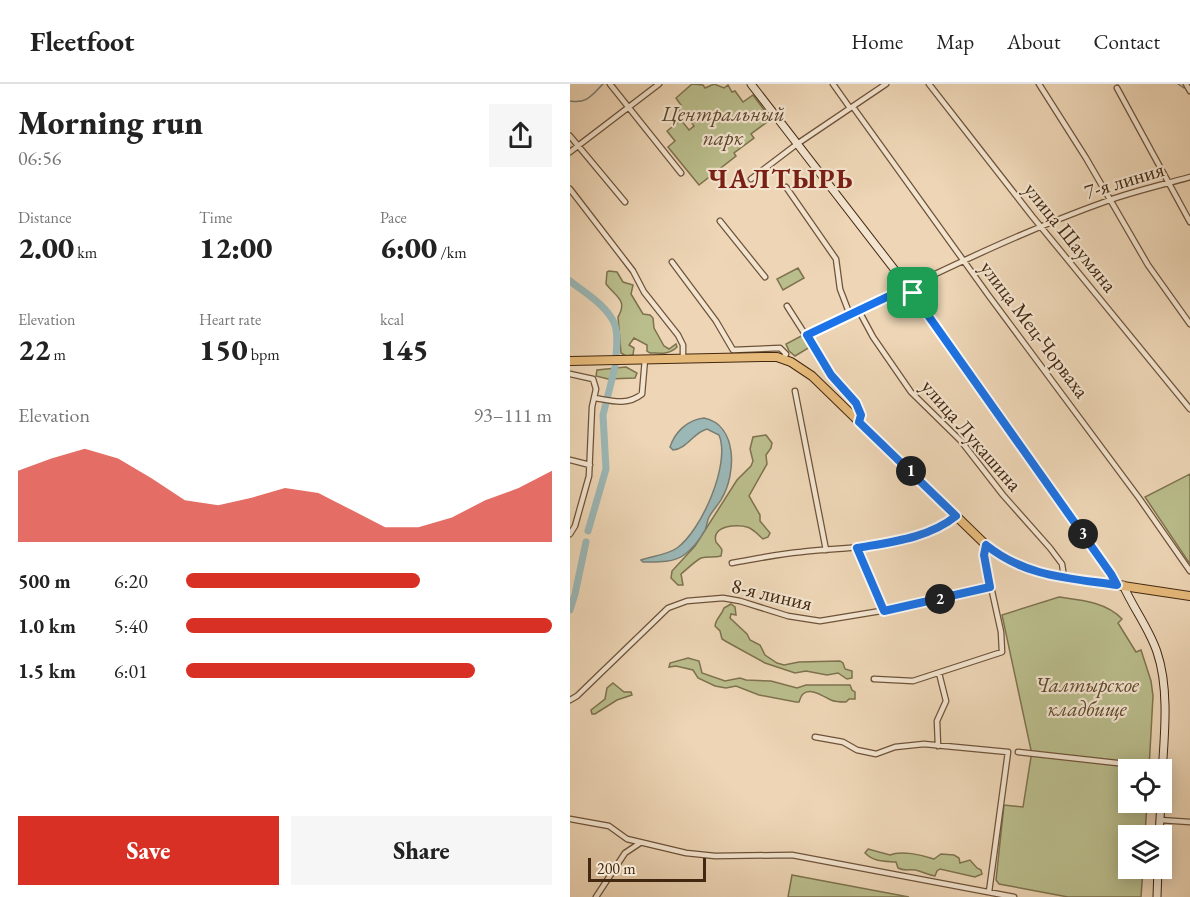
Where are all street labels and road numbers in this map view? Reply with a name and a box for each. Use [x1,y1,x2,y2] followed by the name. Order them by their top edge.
[1081,155,1167,205] street label: 7-я линия
[1018,176,1124,298] street label: улица Шаумяна
[974,255,1096,404] street label: улица Мец-Чорваха
[916,373,1029,497] street label: улица Лукашина
[729,572,815,616] street label: 8-я линия

